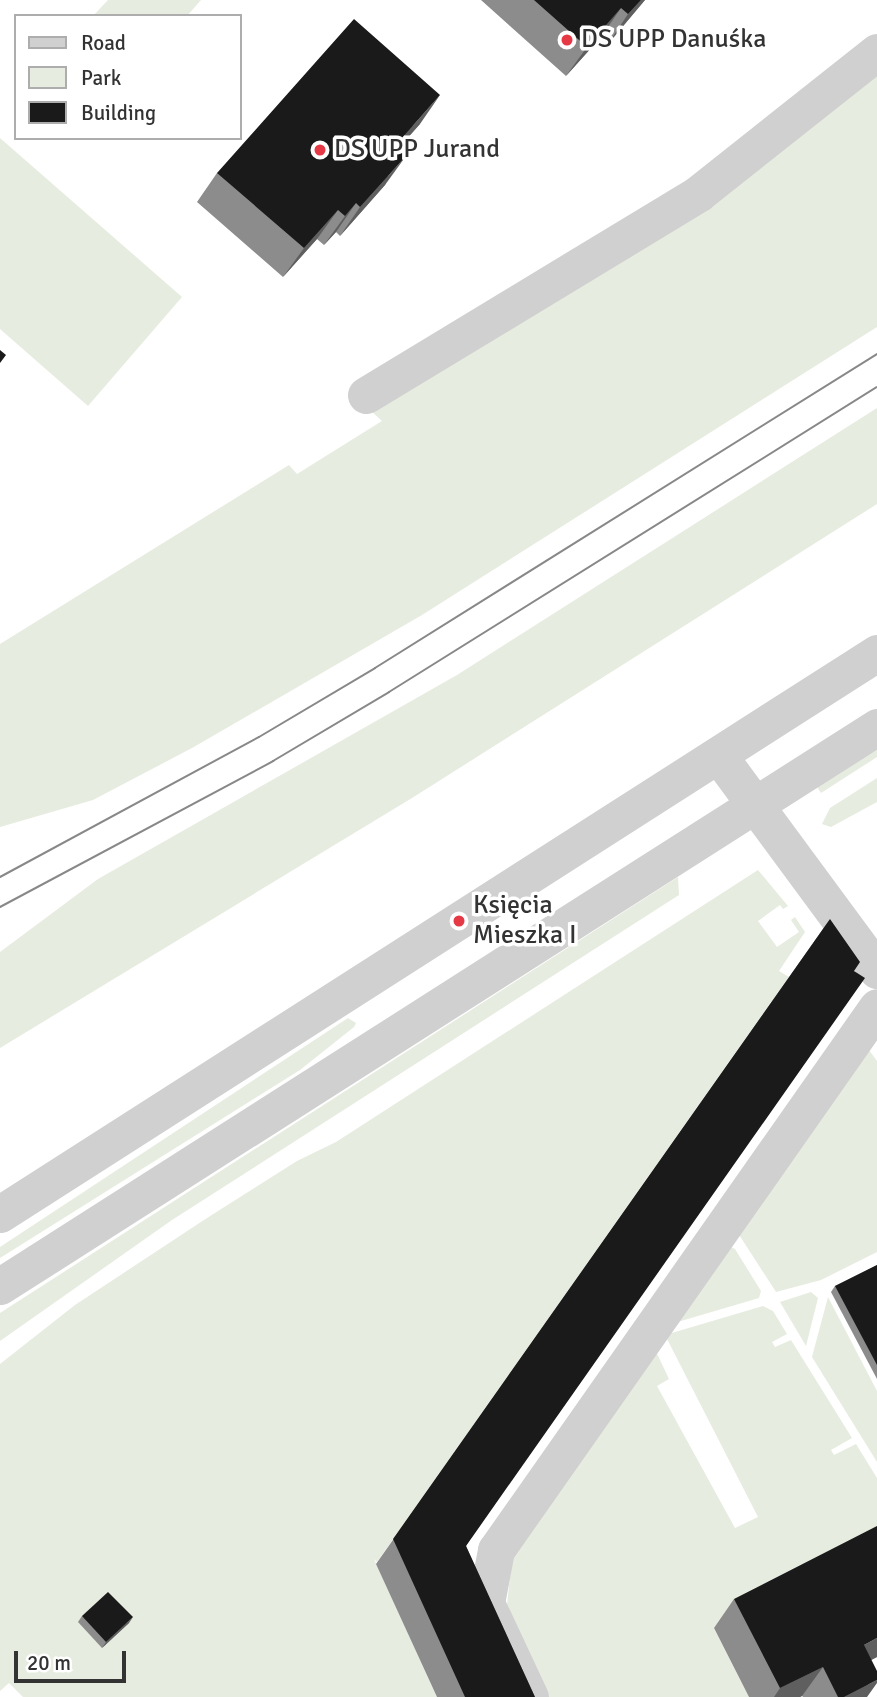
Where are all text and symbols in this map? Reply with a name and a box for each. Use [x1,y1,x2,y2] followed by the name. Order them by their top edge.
[14,14,242,140] legend
[581,24,766,56] place label: DS UPP Danuśka
[81,30,126,56] text: Road
[559,32,575,48] marker: DS UPP Danuśka
[81,65,121,91] text: Park
[81,100,156,126] text: Building
[334,134,500,166] place label: DS UPP Jurand
[312,142,328,158] marker: DS UPP Jurand
[473,890,577,951] place label: Księcia Mieszka I
[451,913,467,929] marker: Księcia Mieszka I
[18,1638,130,1682] scale bar
[27,1650,71,1676] text: 20 m

